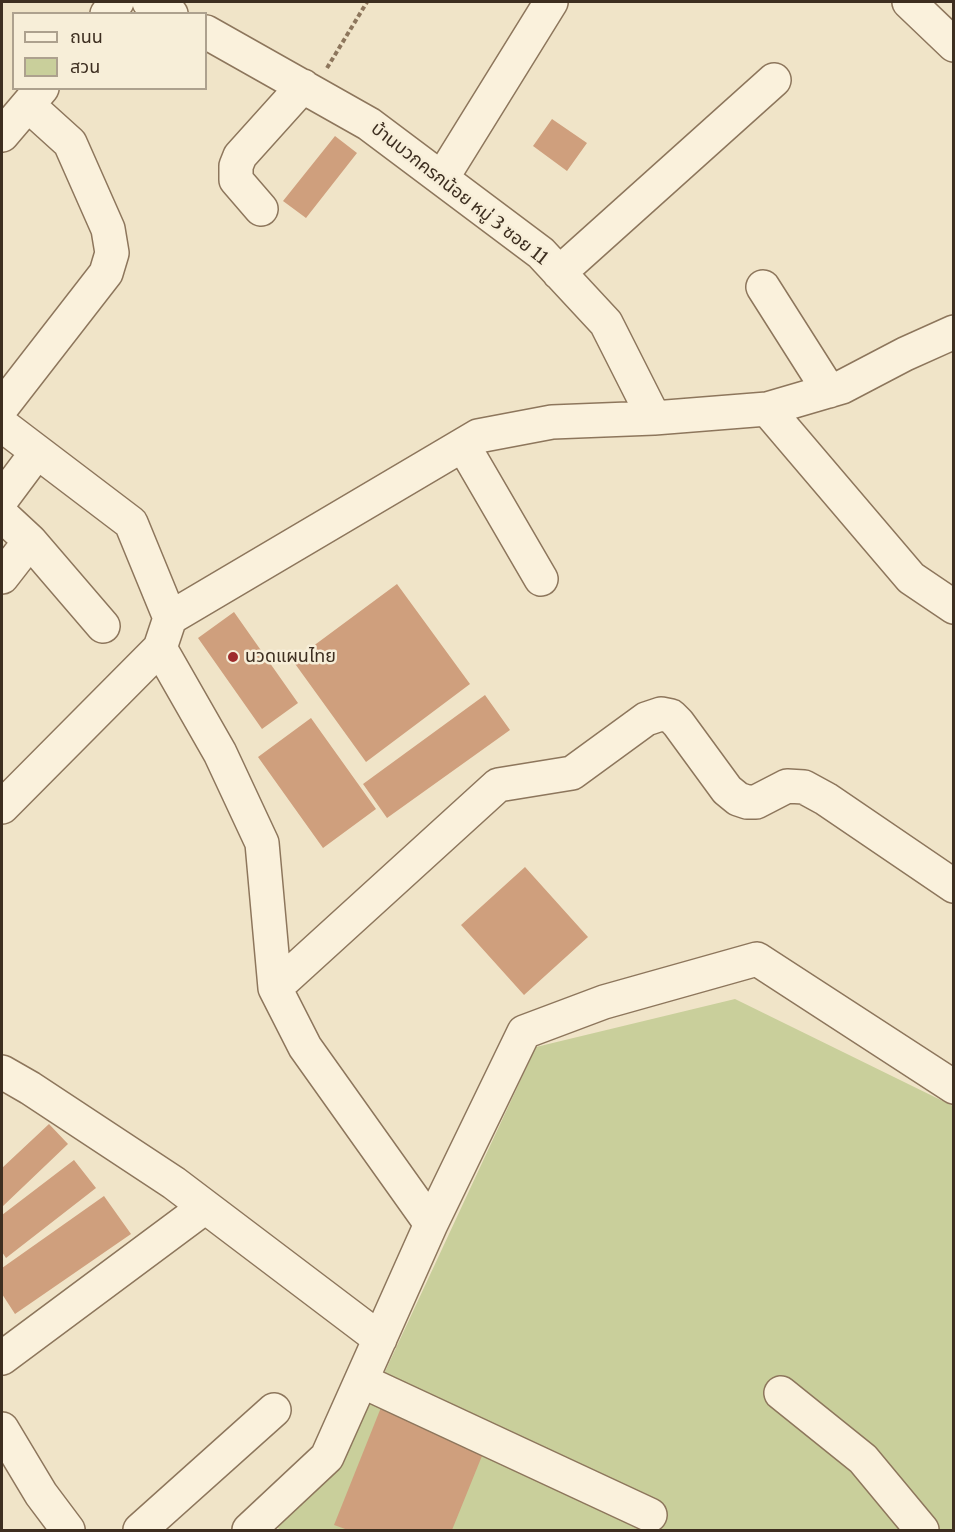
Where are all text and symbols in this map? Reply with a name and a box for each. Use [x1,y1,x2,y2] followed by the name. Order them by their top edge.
[12,12,207,90] legend
[70,25,103,48] text: ถนน
[70,55,100,78] text: สวน
[366,118,552,270] street label: บ้านบวกครกน้อย หมู่ 3 ซอย 11
[245,646,336,668] place label: นวดแผนไทย
[226,650,240,664] marker: นวดแผนไทย

